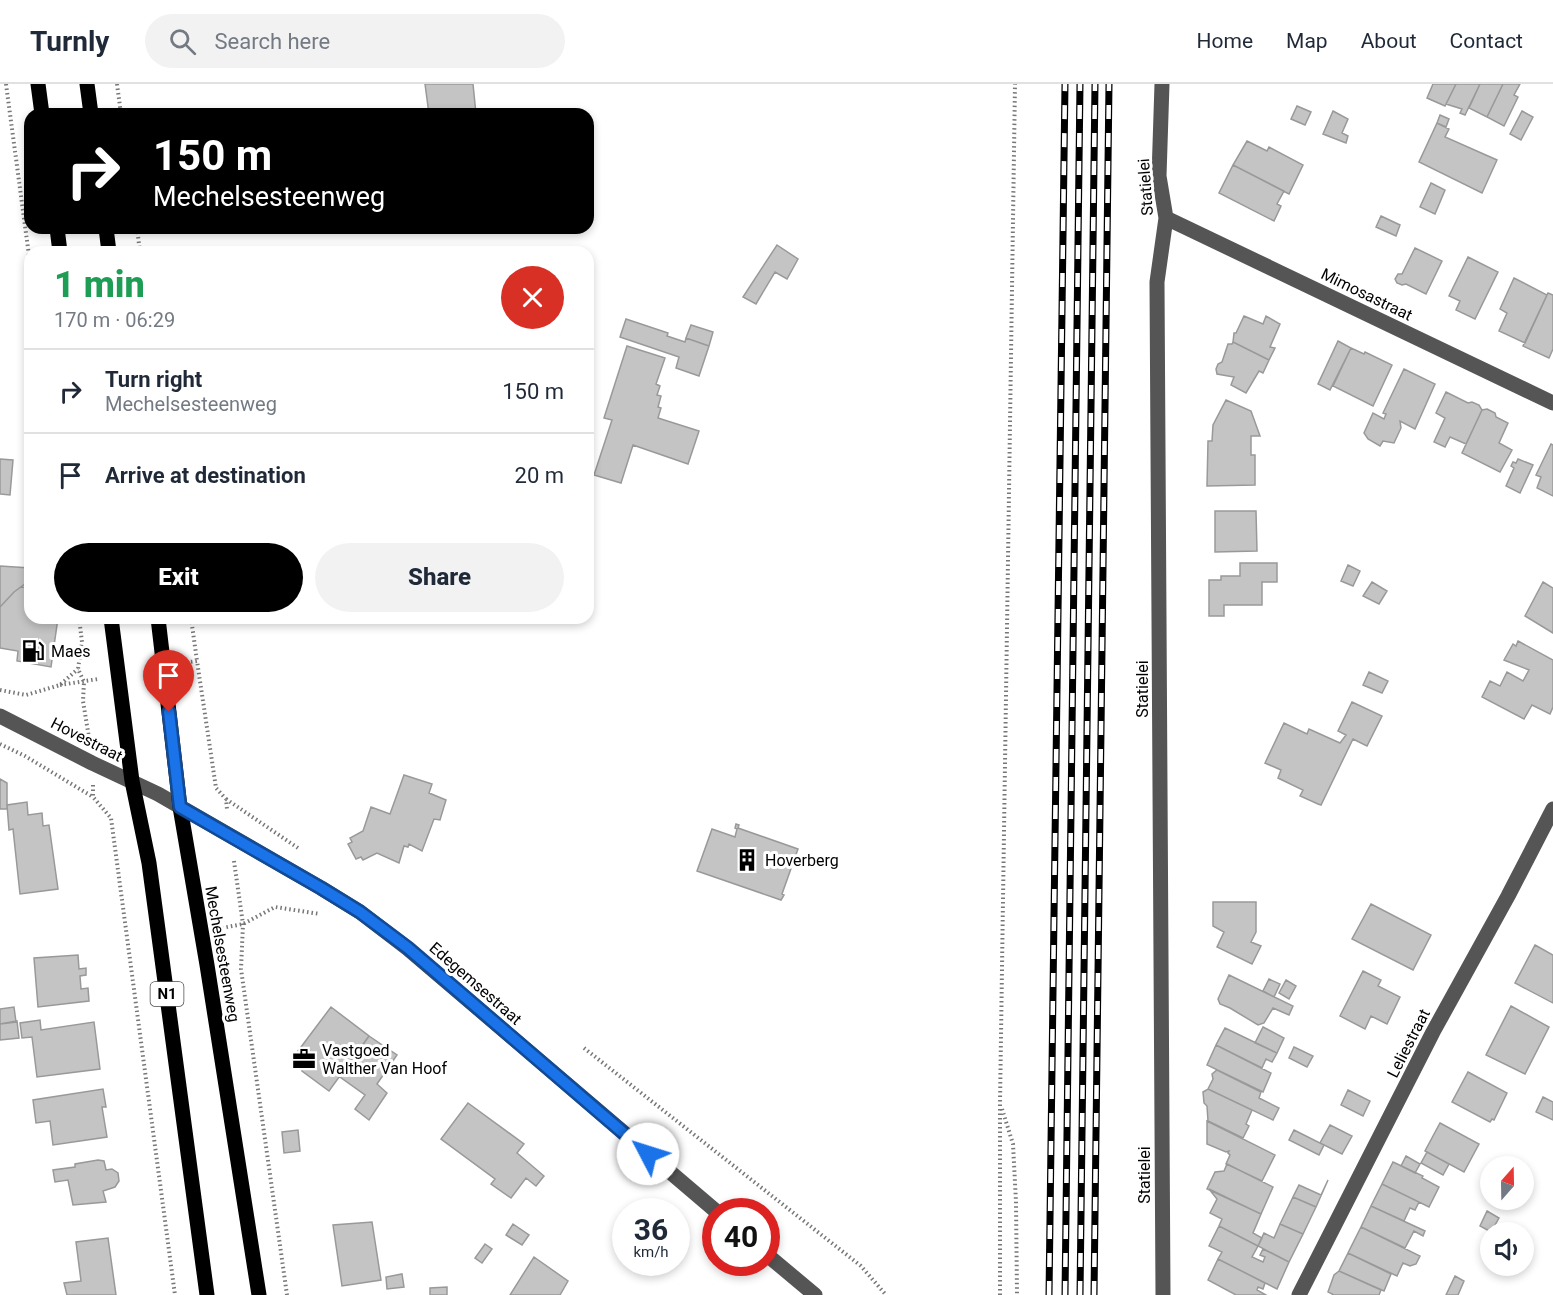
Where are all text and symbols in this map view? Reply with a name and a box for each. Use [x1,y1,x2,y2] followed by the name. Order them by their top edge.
[145,14,565,68] search box
[30,25,109,58] text: Turnly
[166,25,199,58] icon: search
[214,29,330,54] text: Search here
[1197,29,1253,53] text: Home
[1286,29,1328,53] text: Map
[1361,29,1417,53] text: About
[1450,29,1523,53] text: Contact
[153,131,272,180] text: 150 m
[54,132,132,210] icon: right
[1134,158,1157,216] street label: Statielei
[153,181,385,213] text: Mechelsesteenweg
[54,264,145,306] text: 1 min
[1318,264,1416,325] street label: Mimosastraat
[501,266,564,329] button: close
[54,308,175,332] text: 170 m · 06:29
[105,367,202,392] text: Turn right
[54,375,87,408] icon: right
[502,379,564,404] text: 150 m
[105,392,277,416] text: Mechelsesteenweg
[54,459,87,492] icon: arrive
[105,463,306,488] text: Arrive at destination
[515,463,564,488] text: 20 m
[54,543,303,612] button: Exit
[315,543,564,612] button: Share
[20,638,46,664] fuel station icon: Maes
[51,642,90,661] place label: Maes
[143,650,194,712] pin
[152,659,185,692] icon: arrive
[1133,660,1152,718] street label: Statielei
[48,713,126,766] street label: Hovestraat
[734,847,760,873] building icon: Hoverberg
[765,851,839,870] place label: Hoverberg
[201,885,244,1023] street label: Mechelsesteenweg
[426,938,526,1029] street label: Edegemsestraat
[150,982,184,1006] road number: N1
[1383,1006,1434,1081] street label: Leliestraat
[322,1041,447,1078] place label: Vastgoed Walther Van Hoof
[291,1046,317,1072] office icon: Vastgoed Walther Van Hoof
[616,1122,680,1186] position arrow
[1135,1146,1154,1204] street label: Statielei
[1480,1156,1534,1210] north arrow
[1480,1156,1534,1276] map controls
[702,1198,780,1276] speed limit sign: 40
[634,1212,668,1247] text: 36
[1480,1222,1534,1276] button: sound
[633,1243,669,1261] text: km/h

